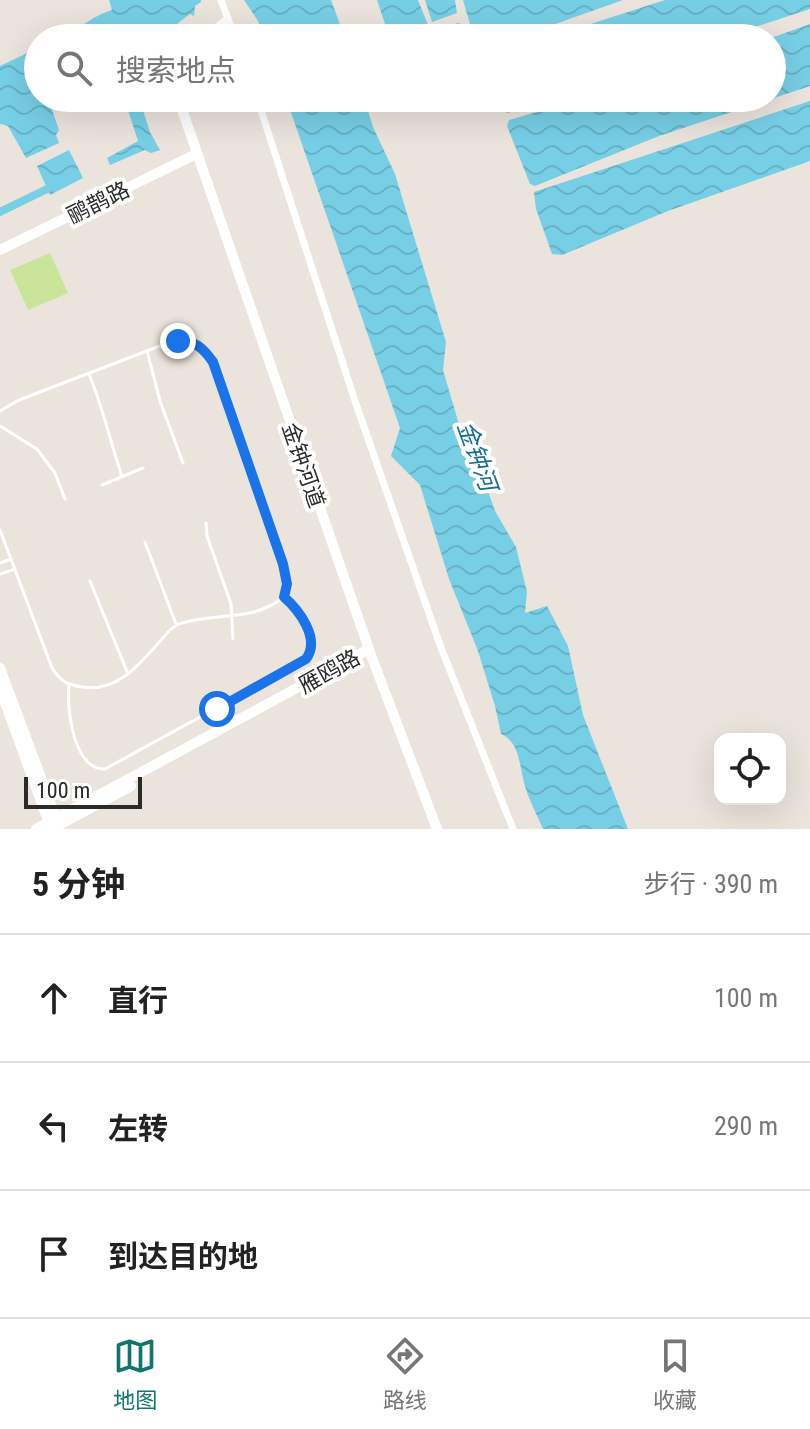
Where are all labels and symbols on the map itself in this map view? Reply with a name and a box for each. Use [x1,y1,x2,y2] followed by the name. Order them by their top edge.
[63,177,133,228] street label: 鹂鹊路
[160,323,196,359] route end
[452,417,504,498] water label: 金钟河
[277,419,330,511] street label: 金钟河道
[294,645,364,698] street label: 雁鸥路
[199,691,235,727] route start
[24,773,142,809] scale bar

